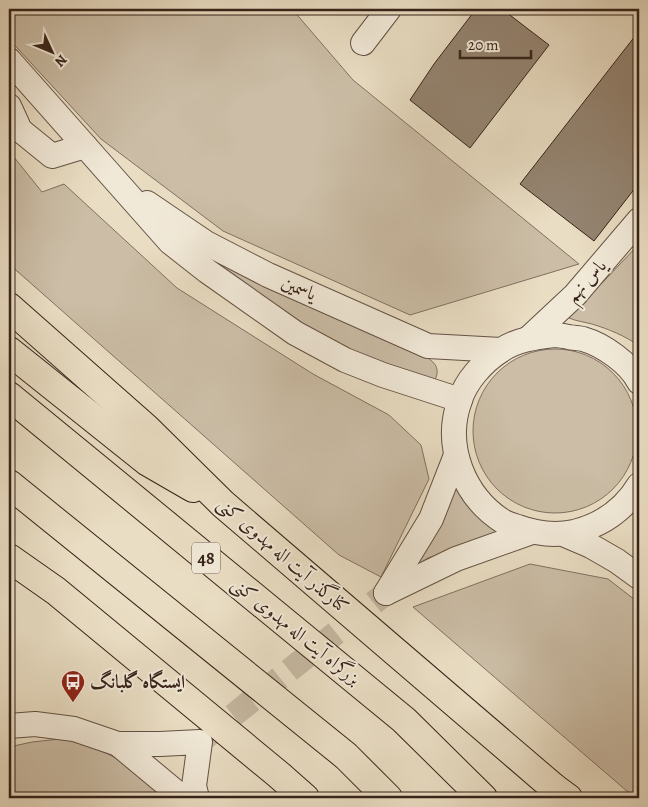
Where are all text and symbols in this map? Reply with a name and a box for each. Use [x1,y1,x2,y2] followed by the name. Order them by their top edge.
[28,28,78,78] north arrow
[460,28,532,60] scale bar
[468,35,499,55] text: 20 m
[51,50,71,71] text: N
[559,252,617,312] street label: یاس نهم
[278,269,322,307] street label: یاسمین
[212,490,355,619] street label: کنارگذر آیت اله مهدوی کنی
[192,542,220,574] road number: 48
[226,571,367,692] street label: بزرگراه آیت اله مهدوی کنی
[60,669,86,703] bus stop icon: ایستگاه گلبانگ
[90,669,185,695] place label: ایستگاه گلبانگ

